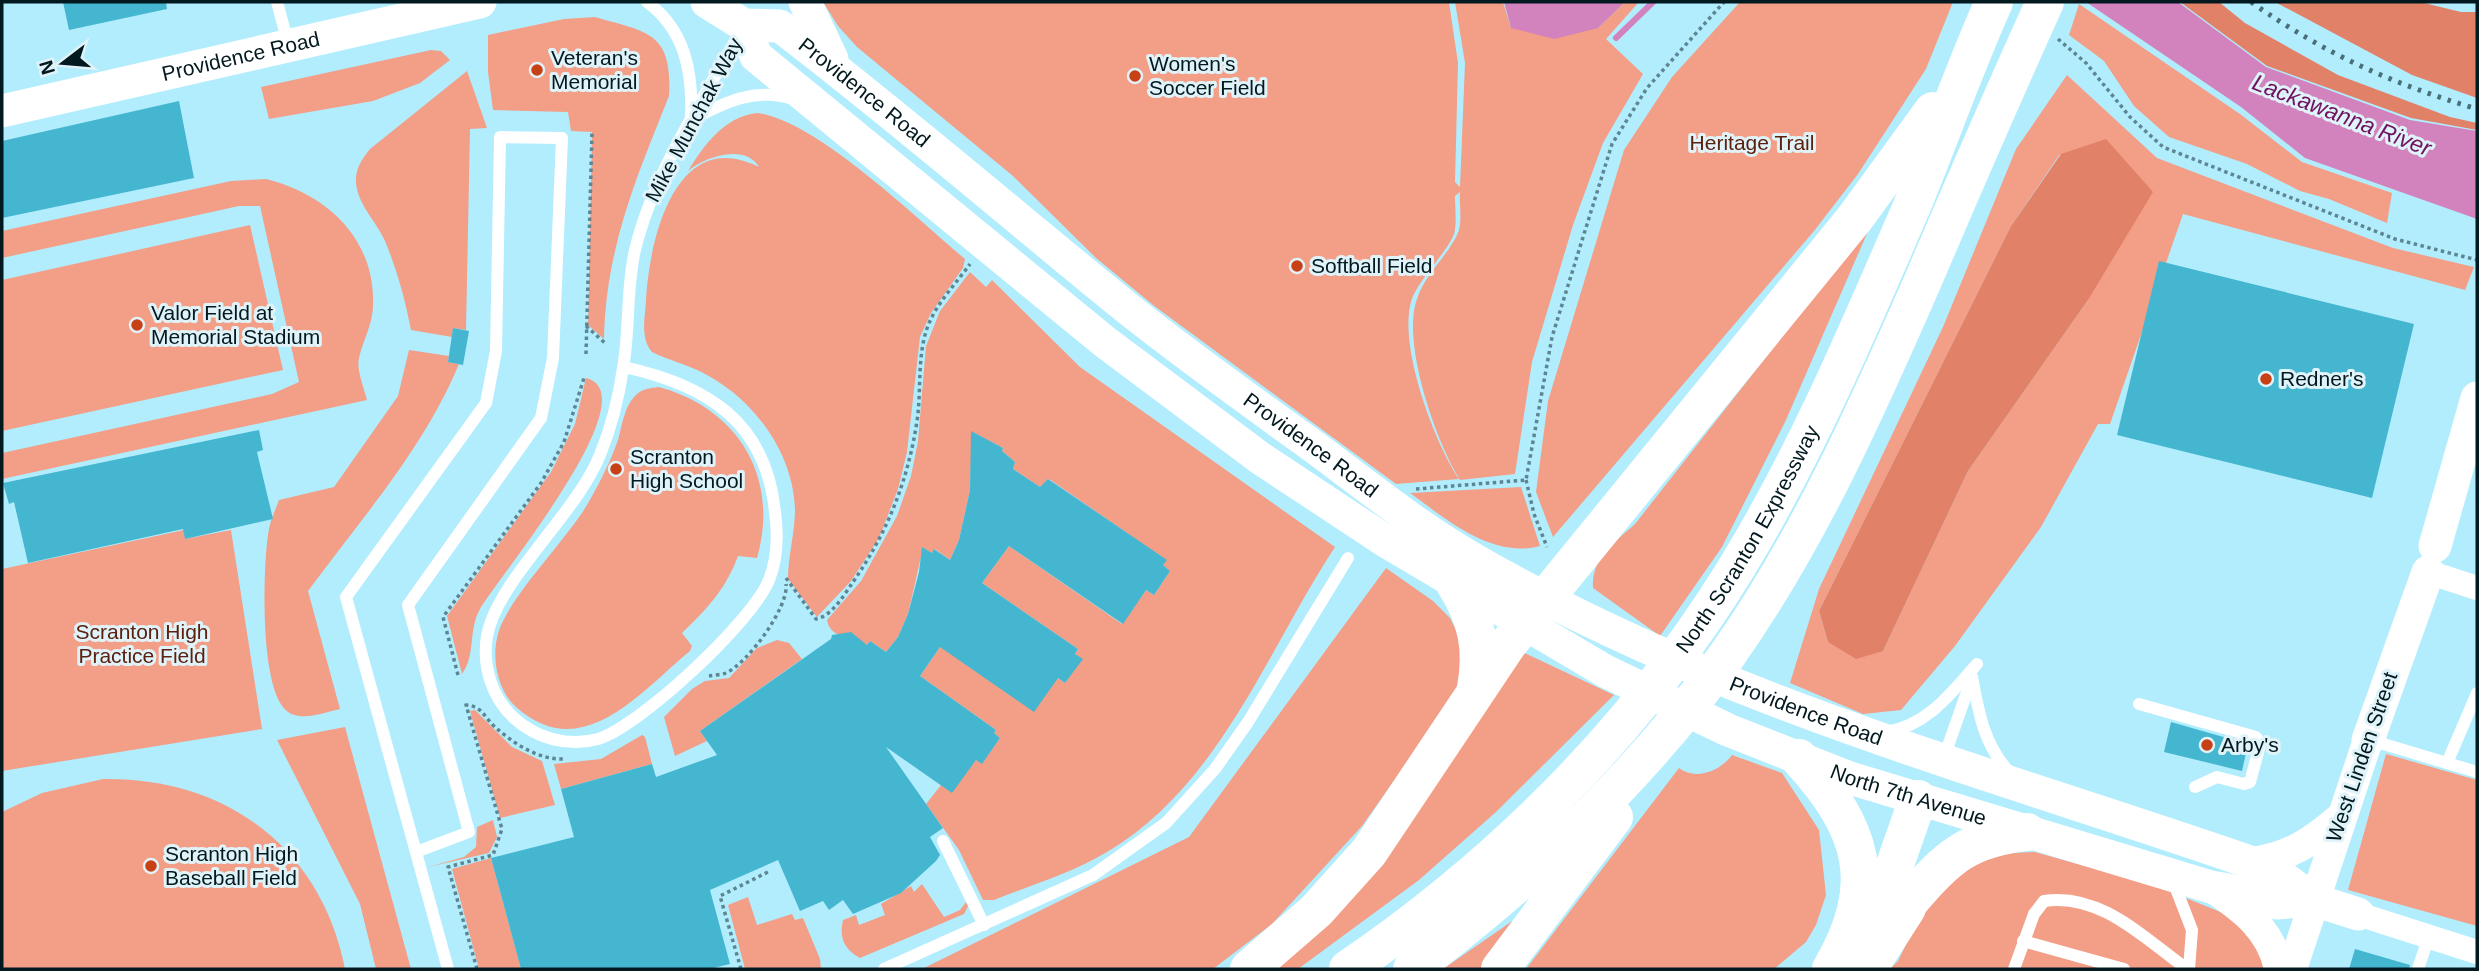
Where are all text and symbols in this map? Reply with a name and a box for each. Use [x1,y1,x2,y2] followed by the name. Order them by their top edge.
[160,27,322,85] street label: Providence Road
[28,28,98,98] north arrow
[641,33,747,206] street label: Mike Munchak Way
[794,33,935,152] street label: Providence Road
[551,46,638,93] place label: Veteran's Memorial
[1149,52,1266,99] place label: Women's Soccer Field
[35,58,59,77] text: N
[529,62,545,78] marker: Veteran's Memorial
[1127,68,1143,84] marker: Women's Soccer Field
[2249,69,2436,162] water label: Lackawanna River
[1690,131,1814,154] park label: Heritage Trail
[1311,254,1432,277] place label: Softball Field
[1289,258,1305,274] marker: Softball Field
[151,301,320,348] place label: Valor Field at Memorial Stadium
[129,317,145,333] marker: Valor Field at Memorial Stadium
[2280,367,2363,390] place label: Redner's
[2258,371,2274,387] marker: Redner's
[1239,388,1383,502] street label: Providence Road
[1671,421,1823,657] street label: North Scranton Expressway
[630,445,743,492] place label: Scranton High School
[608,461,624,477] marker: Scranton High School
[75,620,209,667] park label: Scranton High Practice Field
[2322,669,2401,845] street label: West Linden Street
[1727,672,1886,750] street label: Providence Road
[2221,733,2279,756] place label: Arby's
[2199,737,2215,753] marker: Arby's
[1827,759,1989,830] street label: North 7th Avenue
[165,842,298,889] place label: Scranton High Baseball Field
[143,858,159,874] marker: Scranton High Baseball Field

